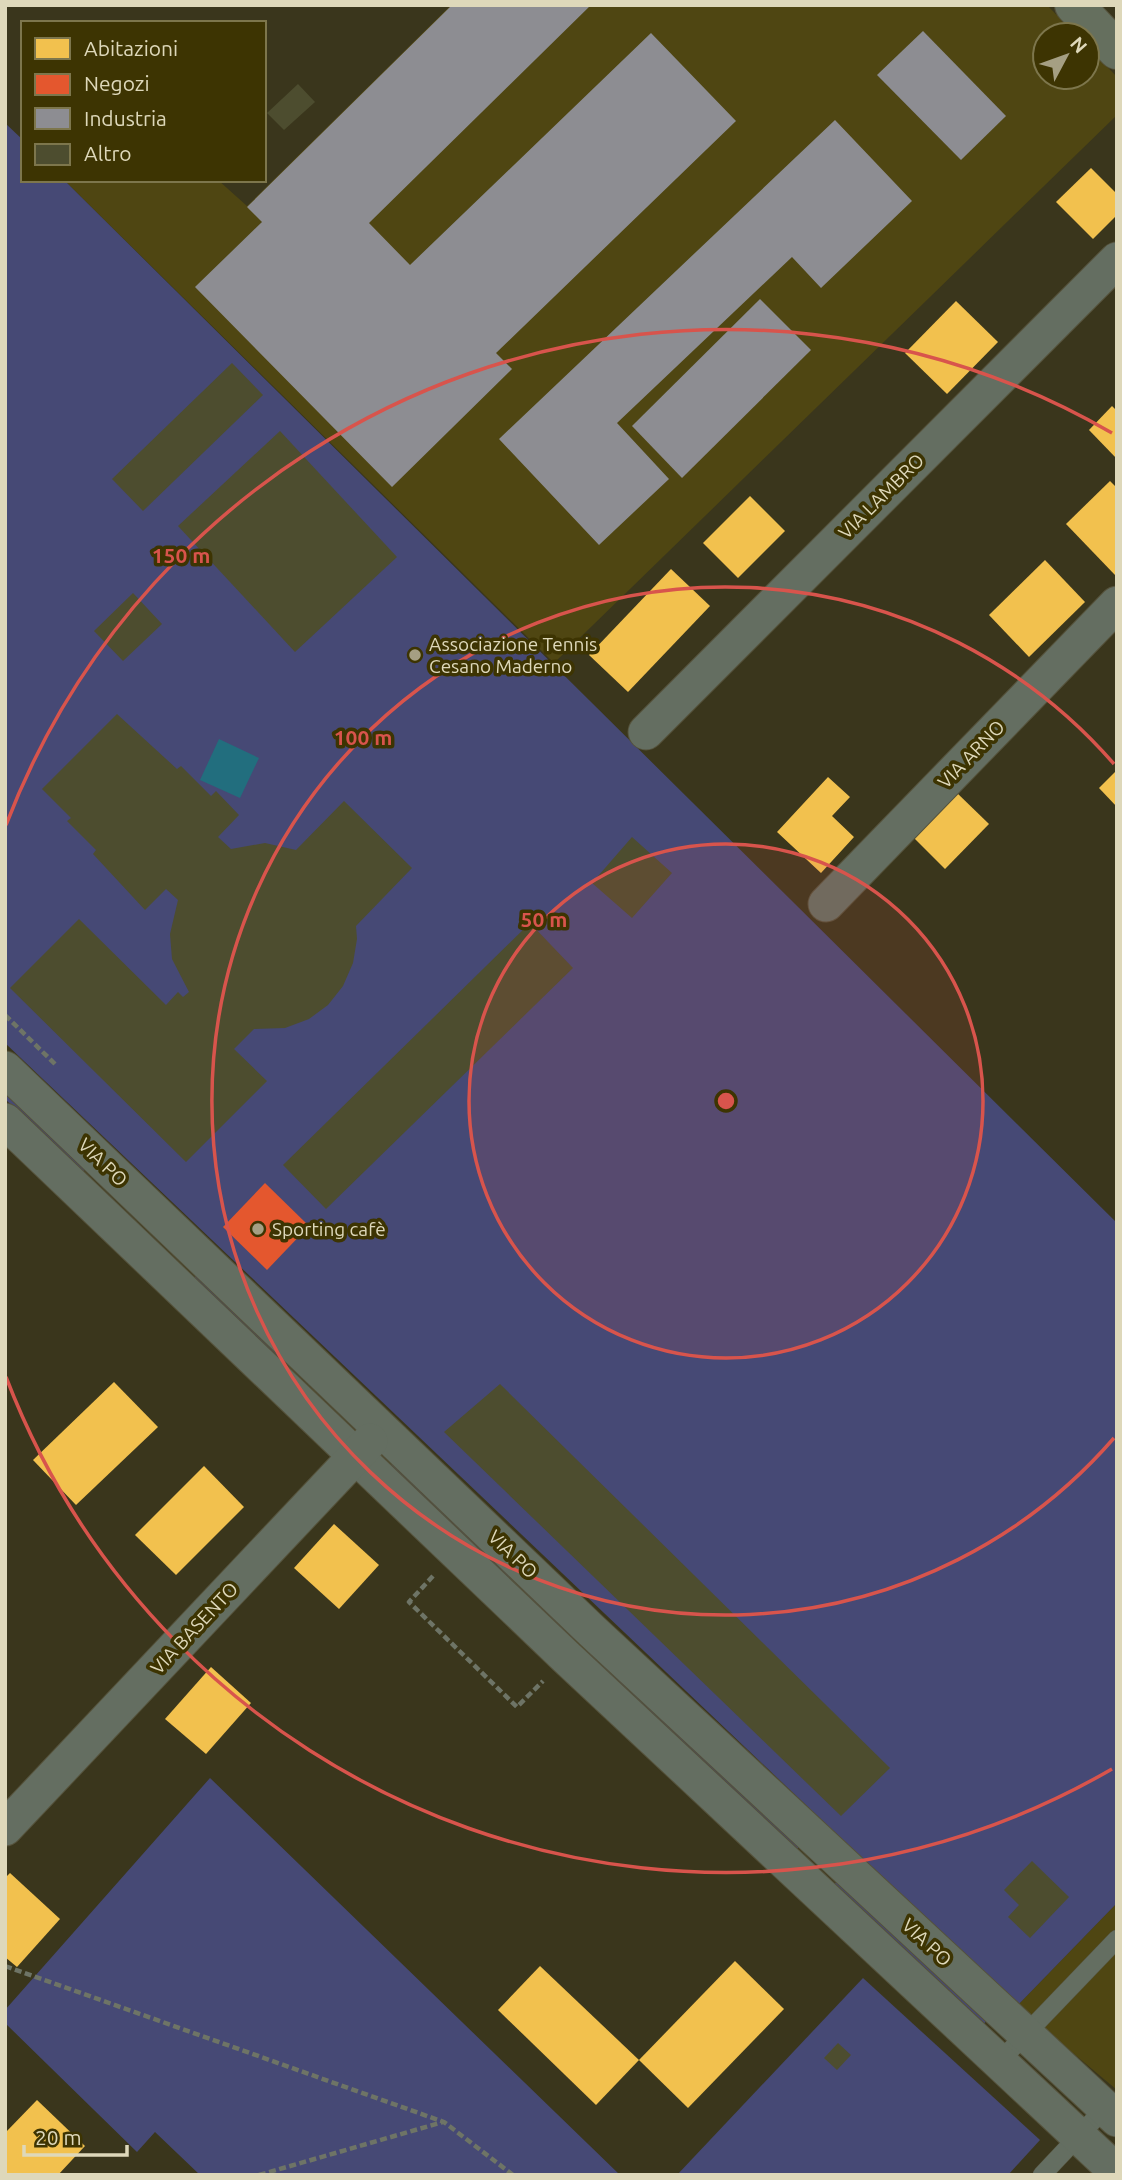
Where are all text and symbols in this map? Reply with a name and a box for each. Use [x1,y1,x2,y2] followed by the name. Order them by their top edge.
[21,21,266,182] legend
[1031,21,1101,91] north arrow
[1066,32,1092,57] text: N
[84,36,178,60] text: Abitazioni
[84,71,150,95] text: Negozi
[84,106,167,130] text: Industria
[84,141,132,165] text: Altro
[834,449,928,543] street label: VIA LAMBRO
[152,543,210,567] text: 150 m
[429,633,597,677] place label: Associazione Tennis Cesano Maderno
[407,647,423,663] marker: Associazione Tennis Cesano Maderno
[933,715,1009,793] street label: VIA ARNO
[334,725,392,749] text: 100 m
[521,907,567,931] text: 50 m
[714,1089,738,1113] centre of rings
[74,1133,132,1191] street label: VIA PO
[272,1218,386,1240] place label: Sporting cafè
[250,1221,266,1237] marker: Sporting cafè
[484,1525,542,1583] street label: VIA PO
[146,1578,242,1678] street label: VIA BASENTO
[898,1914,956,1970] street label: VIA PO
[24,2114,128,2158] scale bar
[35,2125,82,2149] text: 20 m

